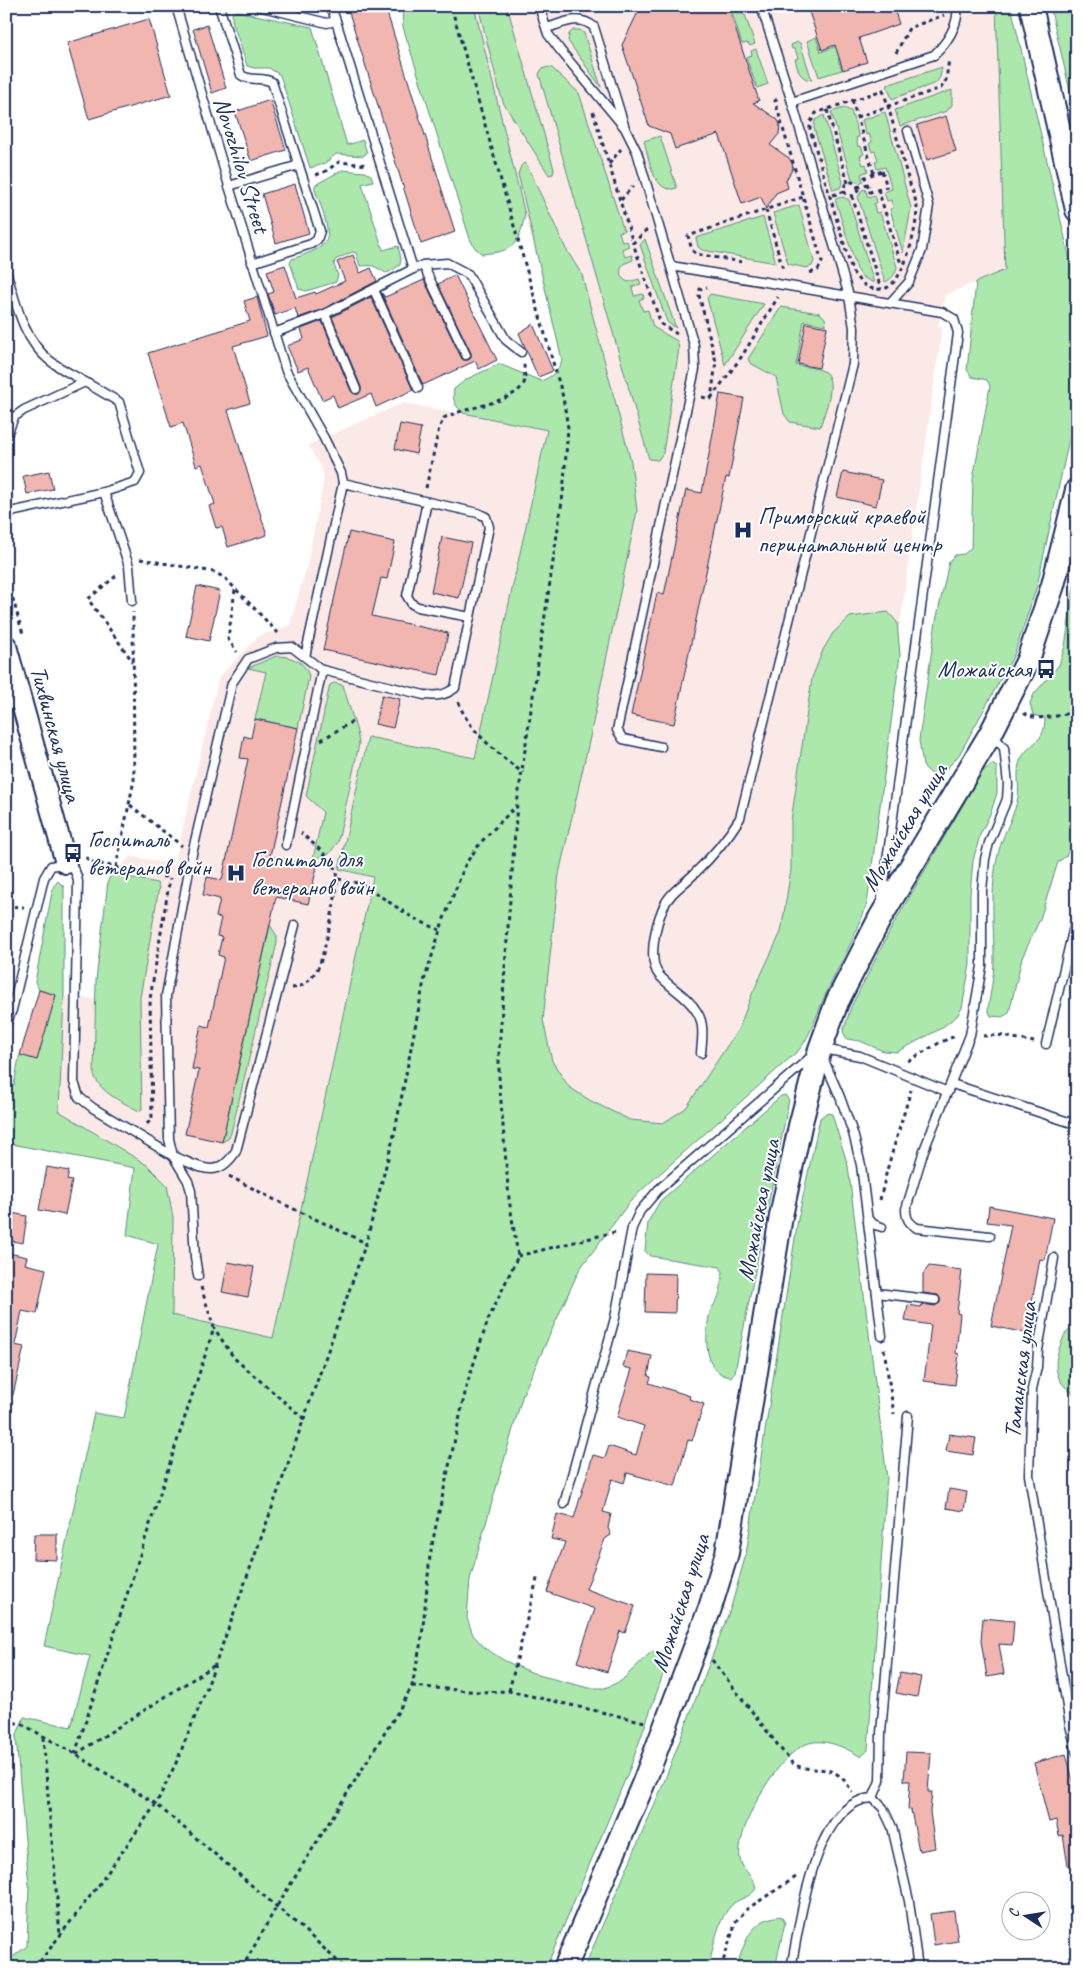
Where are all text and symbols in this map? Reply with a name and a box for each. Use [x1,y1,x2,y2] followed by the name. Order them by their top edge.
[207,93,277,238] street label: Novozhilov Street
[758,501,943,559] place label: Приморский краевой перинатальный центр
[732,519,754,541] hospital icon: Приморский краевой перинатальный центр
[938,654,1033,684] place label: Можайская
[1035,658,1057,680] bus stop icon: Можайская
[23,663,89,807] street label: Тихвинская улица
[854,757,955,896] street label: Можайская улица
[88,824,213,882] place label: Госпиталь ветеранов войн
[62,842,84,864] bus stop icon: Госпиталь ветеранов войн
[251,844,376,902] place label: Госпиталь для ветеранов войн
[225,862,247,884] hospital icon: Госпиталь для ветеранов войн
[730,1135,787,1283] street label: Можайская улица
[997,1299,1043,1440] street label: Таманская улица
[644,1529,717,1676] street label: Можайская улица
[1000,1892,1050,1942] north arrow
[1005,1906,1023,1919] text: С

